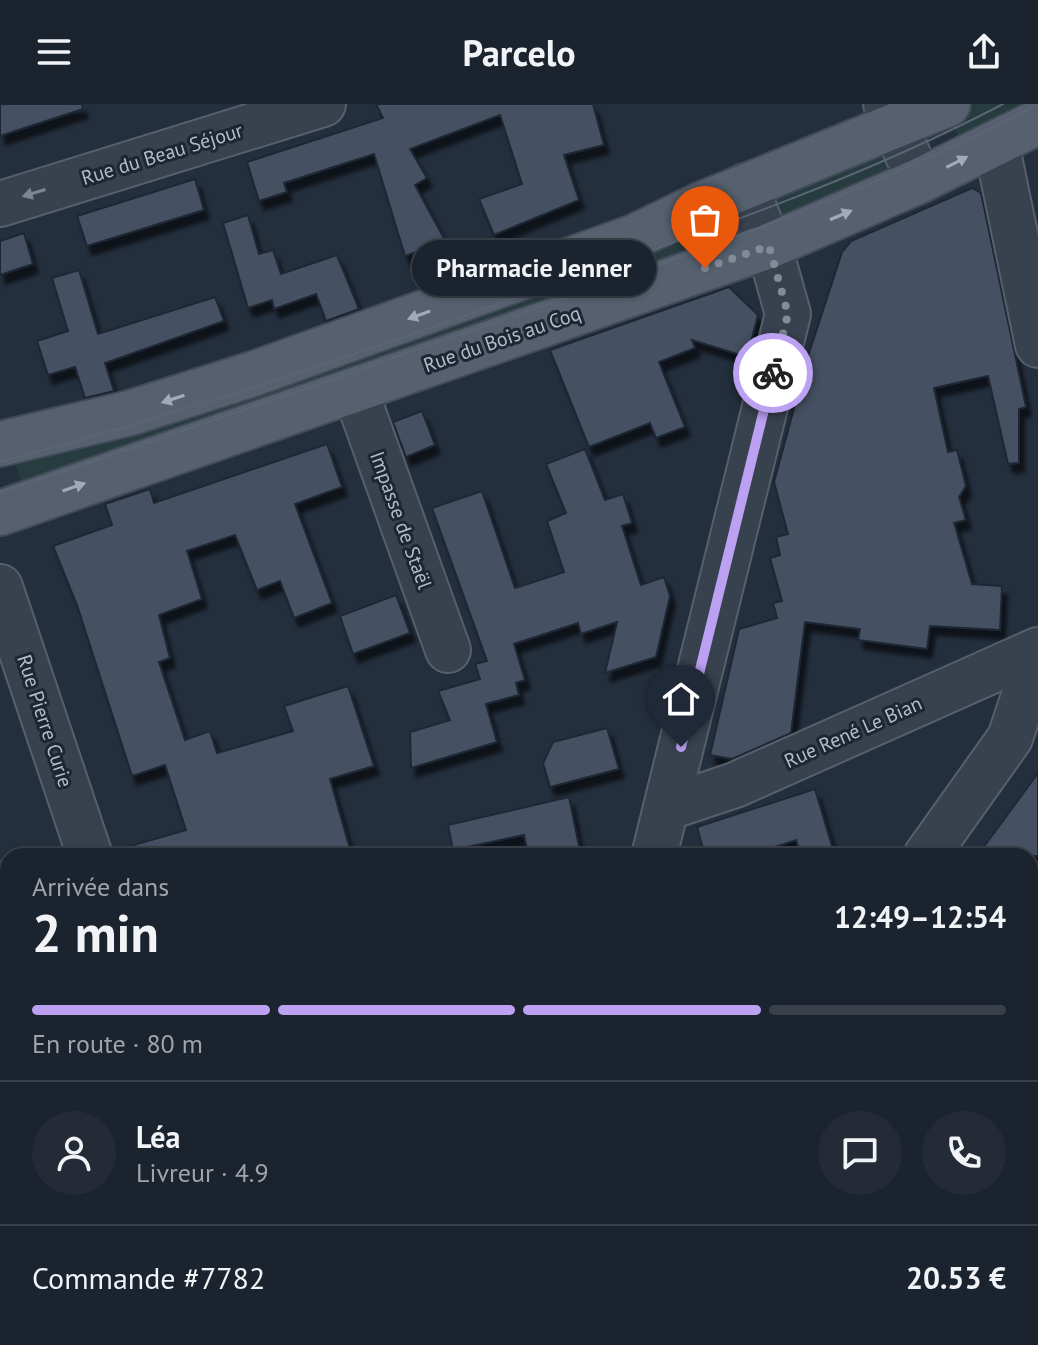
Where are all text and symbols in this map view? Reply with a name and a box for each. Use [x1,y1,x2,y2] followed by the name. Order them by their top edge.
[462,29,576,76] text: Parcelo
[32,30,76,74] icon: menu
[962,30,1006,74] icon: share
[78,117,246,191] street label: Rue du Beau Séjour
[946,155,969,169] one-way arrow
[671,186,739,268] pin
[22,187,46,200] one-way arrow
[683,198,727,242] icon: bag
[829,208,852,221] one-way arrow
[413,240,657,296] callout: Pharmacie Jenner
[436,251,632,284] text: Pharmacie Jenner
[420,300,584,378] street label: Rue du Bois au Coq
[406,309,430,321] one-way arrow
[733,333,813,413] courier
[751,351,795,395] icon: bike
[160,393,184,406] one-way arrow
[364,448,438,593] street label: Impasse de Staël
[62,481,86,493] one-way arrow
[11,651,79,791] street label: Rue Pierre Curie
[647,665,715,747] pin
[659,677,703,721] icon: home
[780,690,926,774] street label: Rue René Le Bian
[32,870,169,903] text: Arrivée dans
[834,897,1006,936] text: 12:49–12:54
[32,899,159,966] text: 2 min
[32,1027,203,1060] text: En route · 80 m
[32,1111,116,1195] button: person
[818,1111,902,1195] button: chat
[922,1111,1006,1195] button: phone
[136,1117,181,1156] text: Léa
[136,1156,269,1189] text: Livreur · 4.9
[32,1258,265,1297] text: Commande #7782
[906,1258,1006,1297] text: 20.53 €

